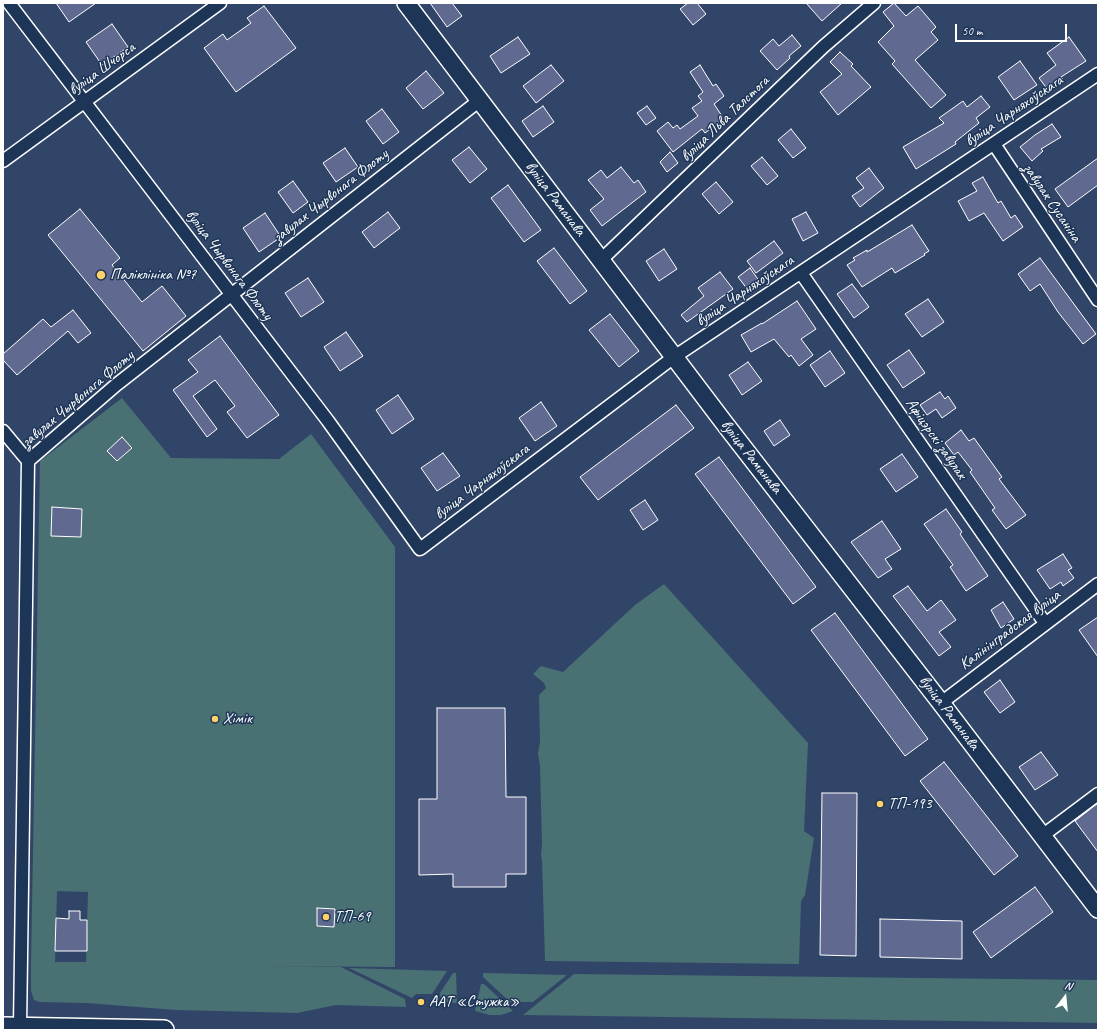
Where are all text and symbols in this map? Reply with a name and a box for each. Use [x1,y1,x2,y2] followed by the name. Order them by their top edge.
[957,16,1069,42] scale bar
[962,23,982,39] text: 50 m
[65,38,139,100] street label: вуліца Шчорса
[961,71,1067,151] street label: вуліца Чарняхоўскага
[677,72,773,166] street label: вуліца Льва Талстога
[270,145,392,247] street label: завулак Чырвонага Флоту
[521,158,589,240] street label: вуліца Раманава
[1019,160,1085,246] street label: завулак Сусаніна
[181,206,277,324] street label: вуліца Чырвонага Флоту
[692,251,798,331] street label: вуліца Чарняхоўскага
[110,265,196,285] place label: Паліклініка №7
[95,269,107,281] marker: Паліклініка №7
[18,346,138,452] street label: завулак Чырвонага Флоту
[901,395,971,483] street label: Афіцэрскі завулак
[716,416,786,498] street label: вуліца Раманава
[431,440,533,524] street label: вуліца Чарняхоўскага
[956,586,1064,674] street label: Калінінградская вуліца
[915,672,983,754] street label: вуліца Раманава
[223,709,252,729] place label: Хімік
[210,714,220,724] marker: Хімік
[888,794,932,814] place label: ТП-193
[875,799,885,809] marker: ТП-193
[334,907,371,927] place label: ТП-69
[321,912,331,922] marker: ТП-69
[1045,977,1085,1017] north arrow
[1063,978,1074,993] text: N
[429,992,520,1012] place label: ААТ «Стужка»
[416,997,426,1007] marker: ААТ «Стужка»

